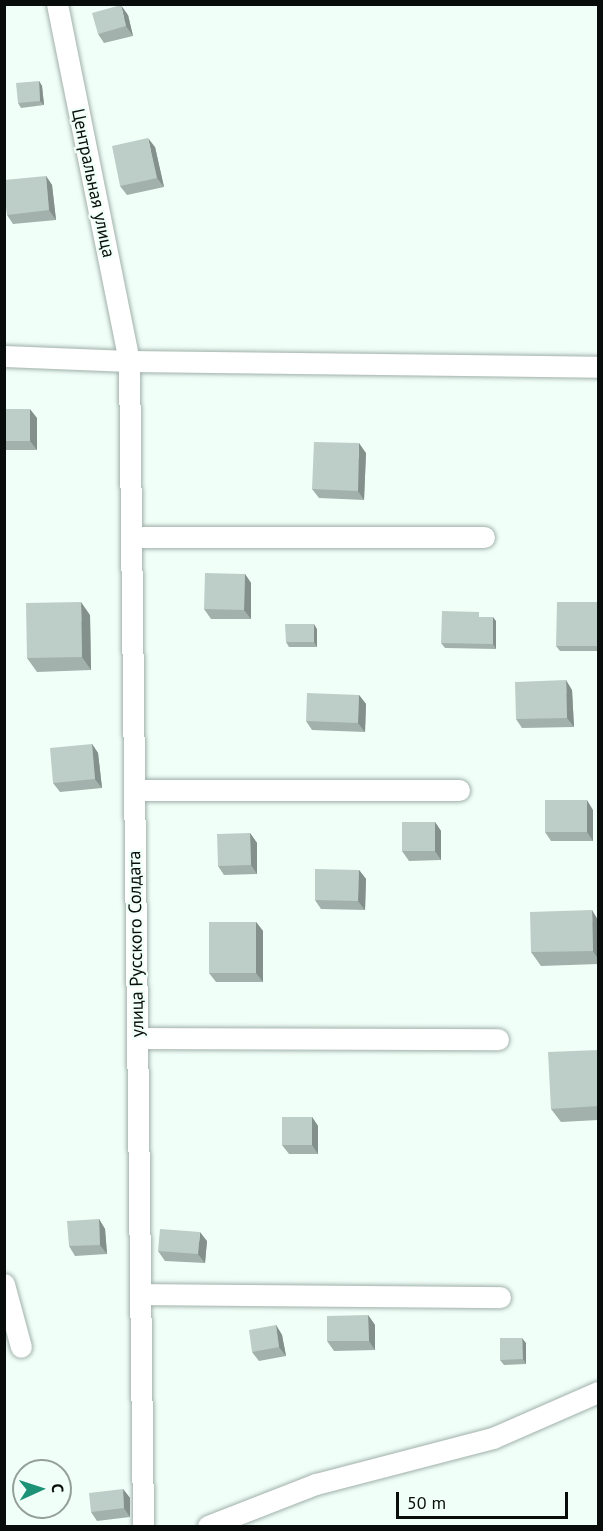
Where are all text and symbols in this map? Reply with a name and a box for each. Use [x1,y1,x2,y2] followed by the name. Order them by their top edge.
[67,106,119,260] street label: Центральная улица
[124,851,148,1037] street label: улица Русского Солдата
[12,1459,72,1519] north arrow
[399,1480,572,1518] scale bar
[48,1483,68,1493] text: С
[407,1491,446,1514] text: 50 m

